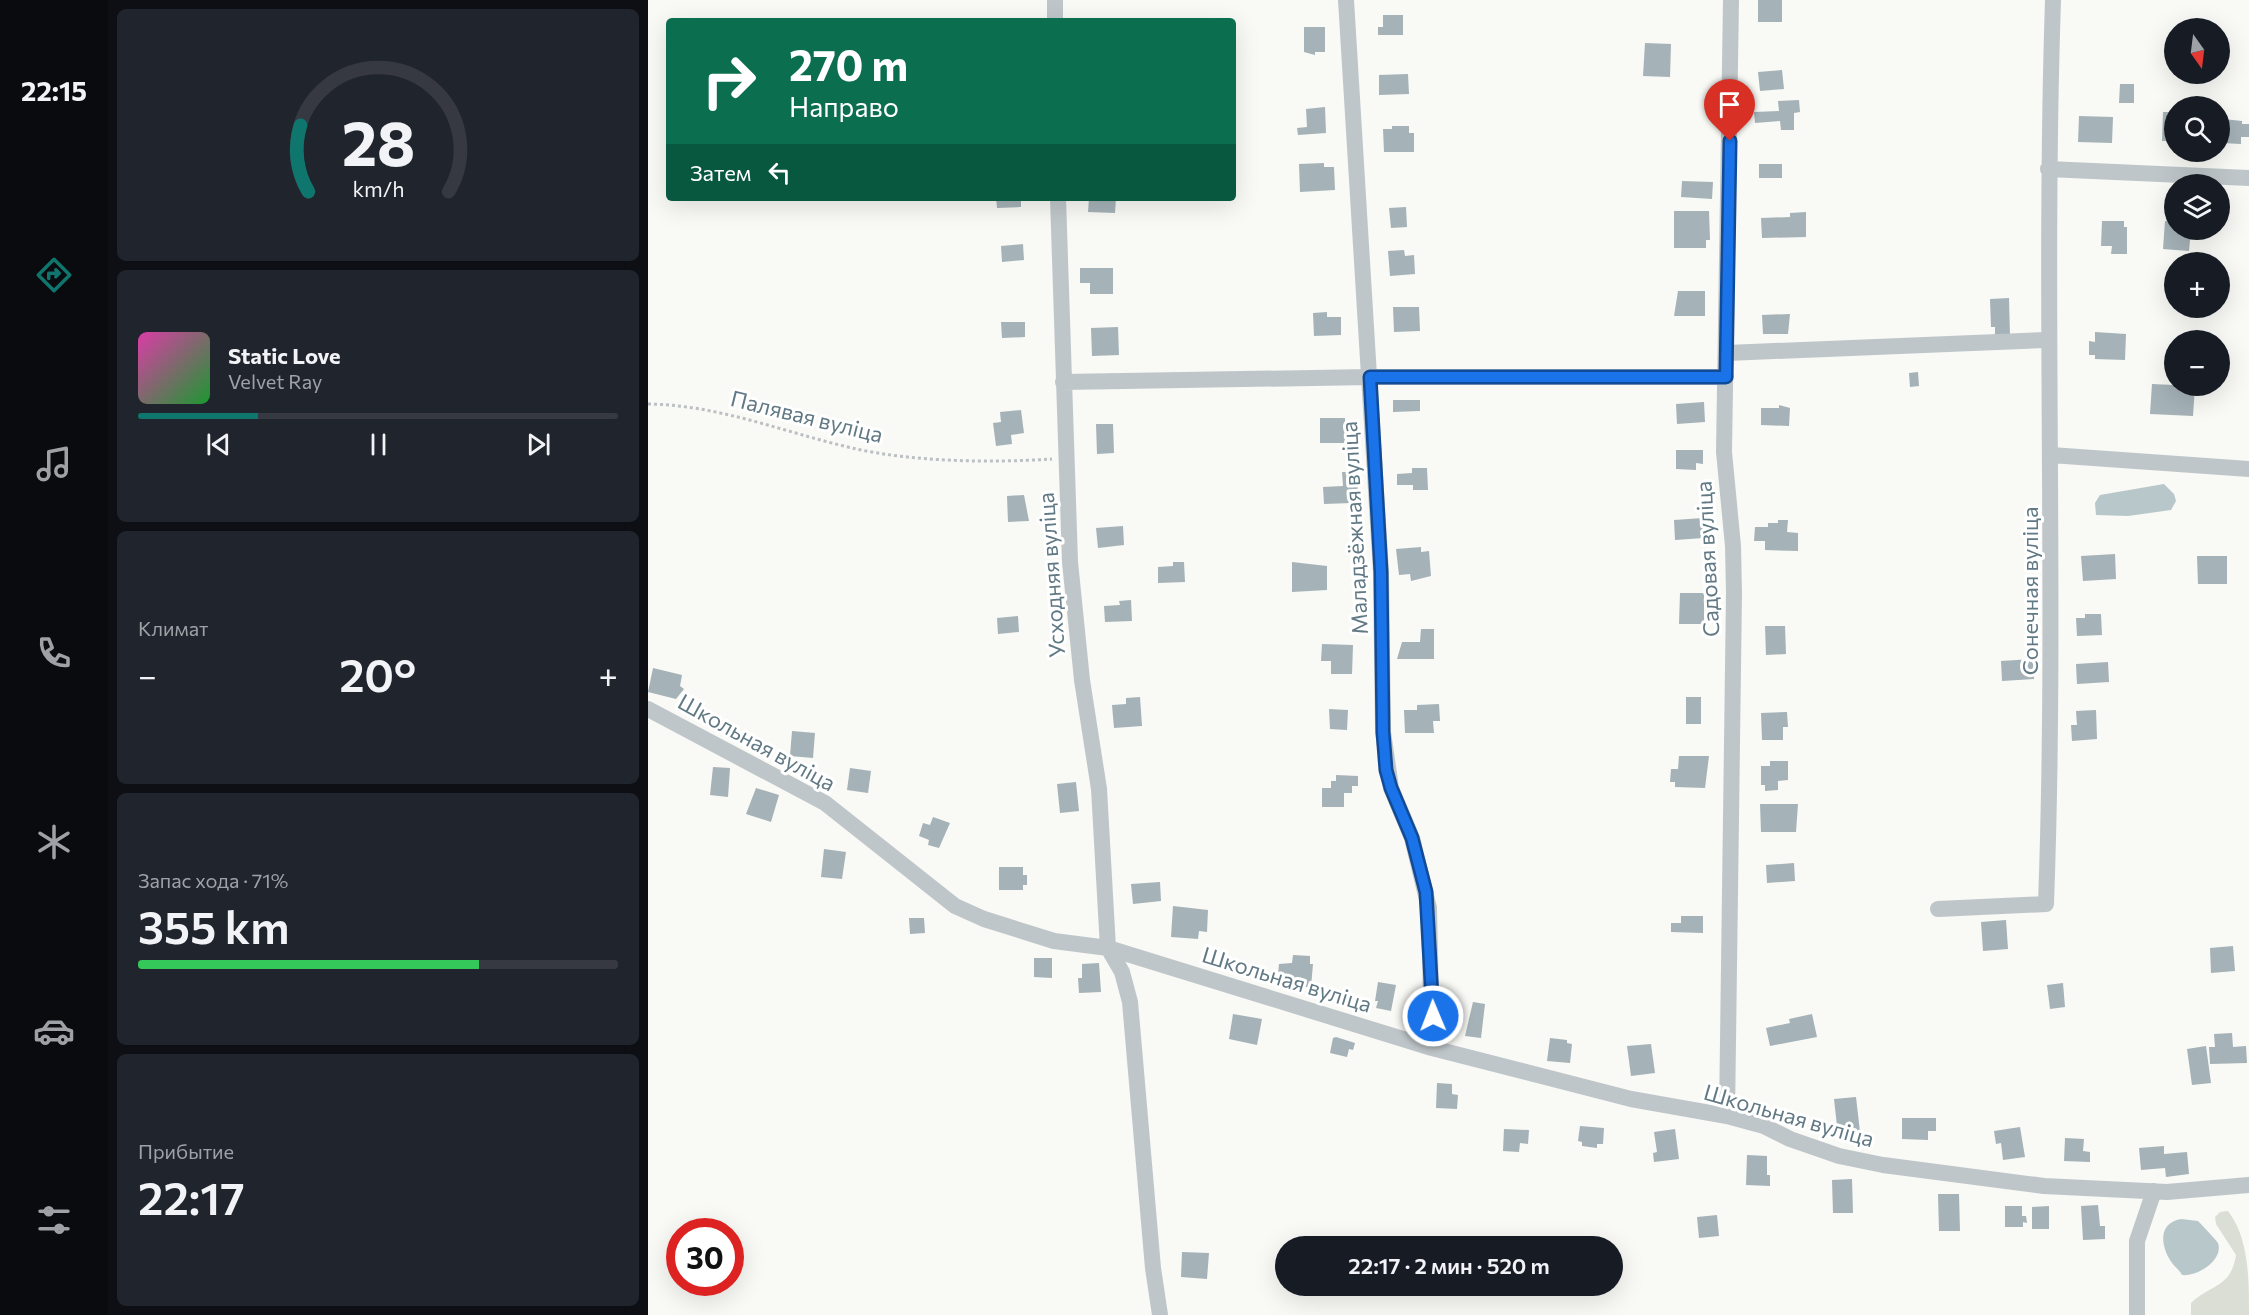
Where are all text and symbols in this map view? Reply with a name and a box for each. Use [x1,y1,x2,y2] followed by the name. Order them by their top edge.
[2164,18,2230,84] north arrow
[2164,18,2230,396] map controls
[789,38,908,90] text: 270 m
[690,42,768,120] icon: right
[21,74,87,107] text: 22:15
[1704,79,1755,141] pin
[1713,88,1746,121] icon: arrive
[789,90,899,123] text: Направо
[2164,96,2230,162] button: search
[341,103,415,179] text: 28
[763,156,796,189] icon: left
[690,159,751,186] text: Затем
[2164,174,2230,240] button: layers
[352,175,404,201] text: km/h
[2164,252,2230,318] button: +
[33,254,75,296] icon: directions
[2164,330,2230,396] button: −
[228,342,341,369] text: Static Love
[228,369,322,393] text: Velvet Ray
[728,384,886,448] street label: Палявая вуліца
[1335,421,1373,635] street label: Маладзёжная вуліца
[202,428,235,461] icon: previous
[362,428,395,461] icon: pause
[522,428,555,461] icon: next
[33,443,75,485] icon: music
[1689,480,1725,638] street label: Садовая вуліца
[1032,492,1070,658] street label: Усходняя вуліца
[2016,507,2043,675] street label: Сонечная вуліца
[138,616,208,640] text: Климат
[33,632,75,674] icon: phone
[339,646,416,701] text: 20°
[138,654,157,695] text: −
[599,654,618,695] text: +
[674,688,840,796] street label: Школьная вуліца
[33,821,75,863] icon: climate
[138,868,288,892] text: Запас хода · 71%
[138,898,289,953] text: 355 km
[1199,940,1375,1018] street label: Школьная вуліца
[1401,984,1465,1048] position arrow
[33,1010,75,1052] icon: car
[1701,1078,1877,1152] street label: Школьная вуліца
[138,1139,234,1163] text: Прибытие
[138,1169,245,1224] text: 22:17
[33,1199,75,1241] icon: filters
[666,1218,744,1296] speed limit sign: 30
[1348,1252,1550,1279] text: 22:17 · 2 мин · 520 m

